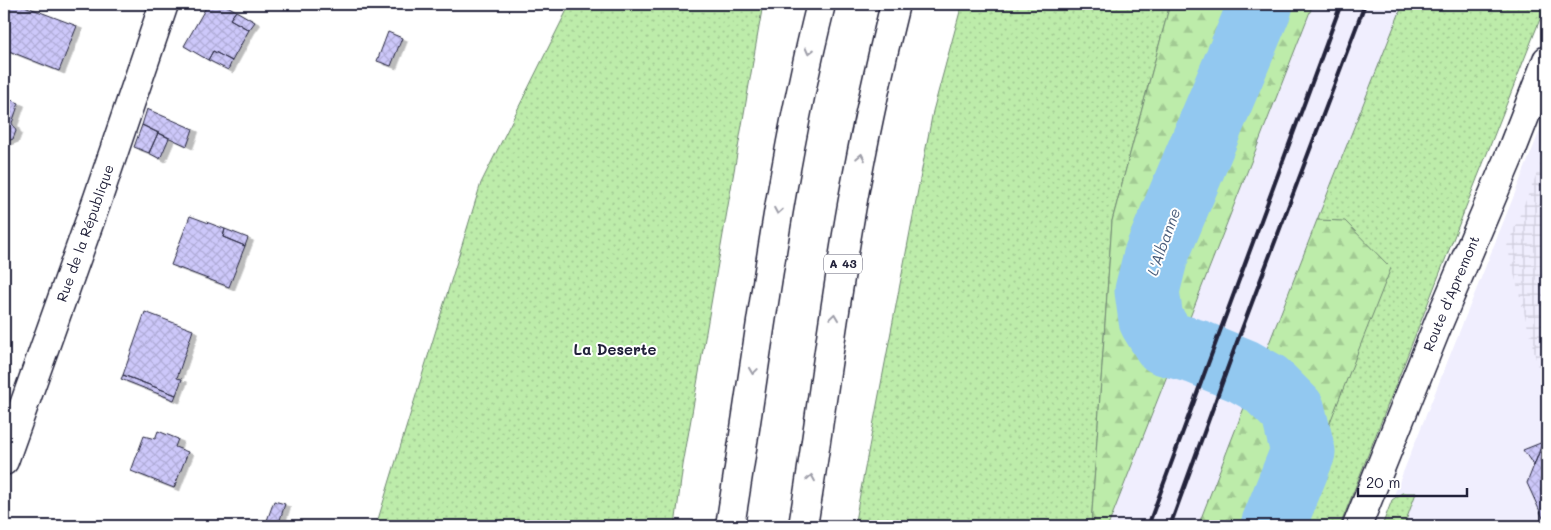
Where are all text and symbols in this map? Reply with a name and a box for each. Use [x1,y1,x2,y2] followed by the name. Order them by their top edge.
[805,47,815,55] one-way arrow
[855,153,866,162] one-way arrow
[52,162,118,304] street label: Rue de la République
[1142,205,1184,278] water label: L'Albanne
[774,206,784,215] one-way arrow
[1418,232,1484,354] street label: Route d'Apremont
[824,254,862,274] road number: A 43
[828,313,839,321] one-way arrow
[574,339,657,359] district label: La Deserte
[749,367,759,375] one-way arrow
[1358,465,1467,497] scale bar
[1366,472,1400,492] text: 20 m
[805,474,815,482] one-way arrow

